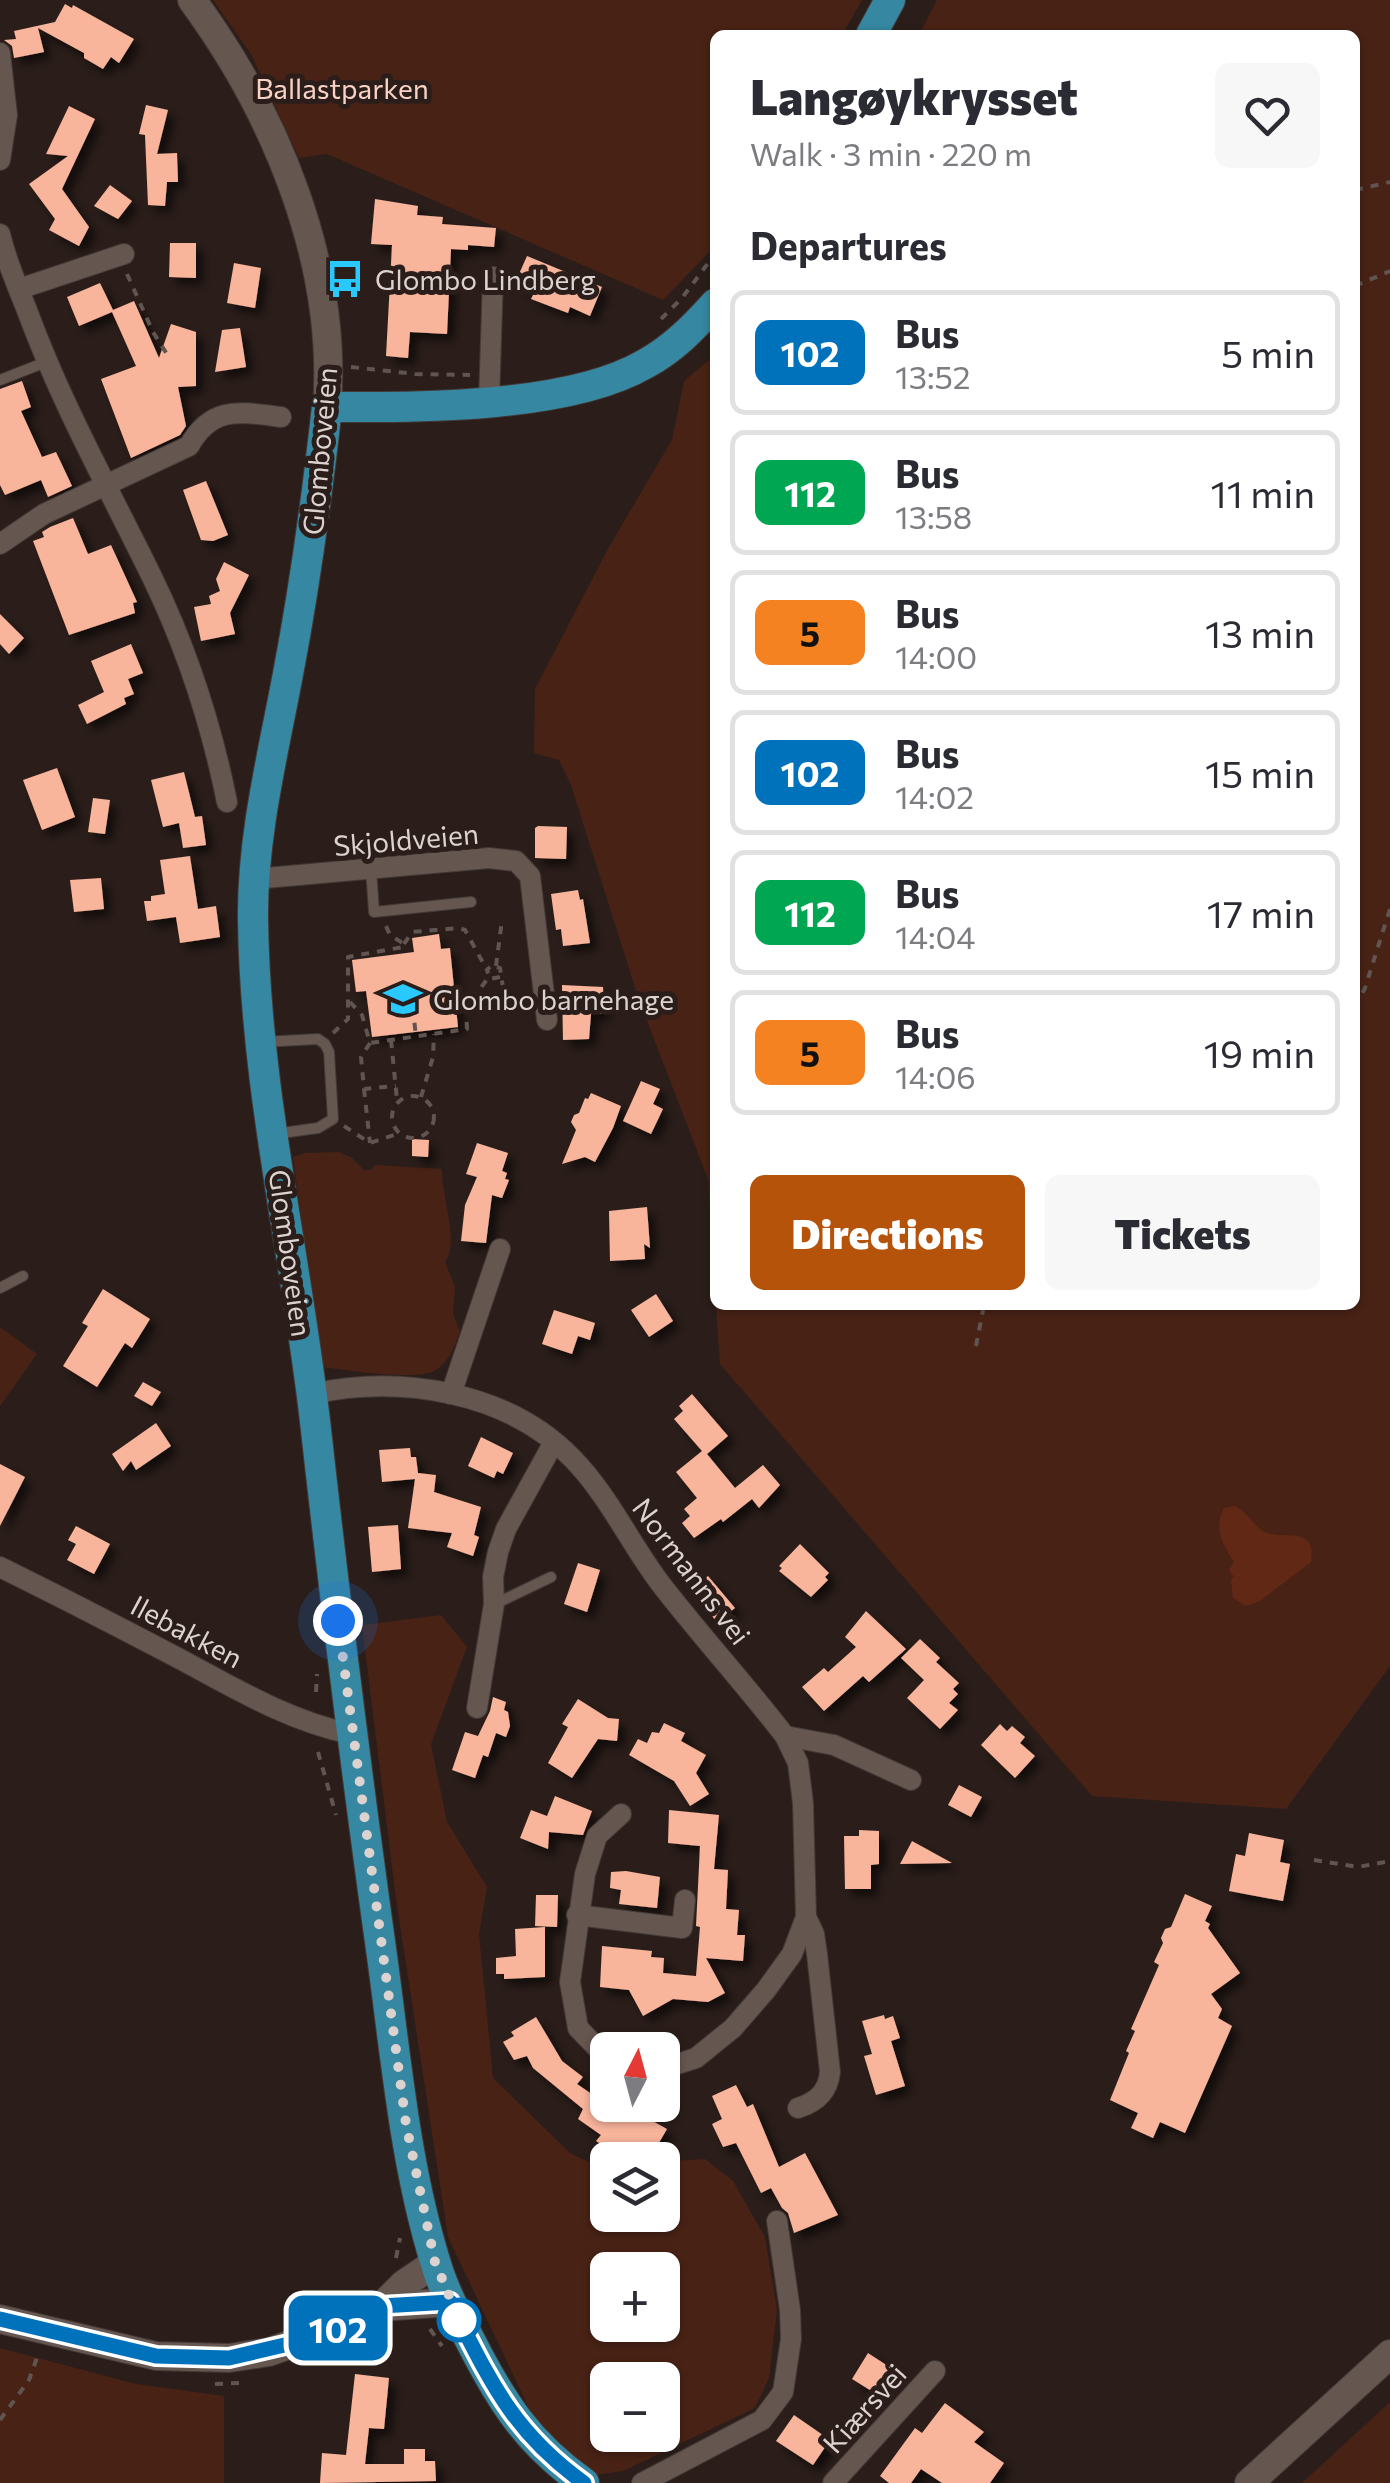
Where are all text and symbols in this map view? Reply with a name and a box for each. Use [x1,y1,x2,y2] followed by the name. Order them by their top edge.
[1215,63,1320,168] button: heart
[750,66,1078,125] text: Langøykrysset
[255,71,429,105] park label: Ballastparken
[750,133,1032,173] text: Walk · 3 min · 220 m
[750,221,947,268] text: Departures
[324,258,366,300] bus stop icon: Glombo Lindberg
[375,262,596,296] place label: Glombo Lindberg
[895,309,960,356] text: Bus
[1221,329,1315,376] text: 5 min
[781,331,839,374] text: 102
[895,356,971,396] text: 13:52
[295,366,343,536] street label: Glomboveien
[895,449,960,496] text: Bus
[1211,469,1315,516] text: 11 min
[784,471,836,514] text: 112
[895,496,972,536] text: 13:58
[895,589,960,636] text: Bus
[1205,609,1315,656] text: 13 min
[800,611,820,654] text: 5
[895,636,977,676] text: 14:00
[895,729,960,776] text: Bus
[1205,749,1315,796] text: 15 min
[781,751,839,794] text: 102
[895,776,974,816] text: 14:02
[332,816,480,862] street label: Skjoldveien
[895,869,960,916] text: Bus
[1207,889,1315,936] text: 17 min
[784,891,836,934] text: 112
[895,916,976,956] text: 14:04
[382,978,424,1020] school or university icon: Glombo barnehage
[433,982,674,1016] place label: Glombo barnehage
[895,1009,960,1056] text: Bus
[1204,1029,1315,1076] text: 19 min
[800,1031,820,1074] text: 5
[895,1056,976,1096] text: 14:06
[262,1167,320,1339] street label: Glomboveien
[750,1175,1025,1290] button: Directions
[1045,1175,1320,1290] button: Tickets
[626,1491,758,1651] street label: Normanns vei
[125,1587,249,1675] street label: Ilebakken
[313,1596,363,1646] your location
[590,2032,680,2122] north arrow
[590,2032,680,2452] map controls
[590,2142,680,2232] button: layers
[590,2252,680,2342] button: +
[280,2296,396,2360] line badge: 102
[438,2299,480,2341] unlabelled marker
[309,2307,367,2350] text: 102
[815,2357,913,2459] street label: Kiærsvei
[590,2362,680,2452] button: −

